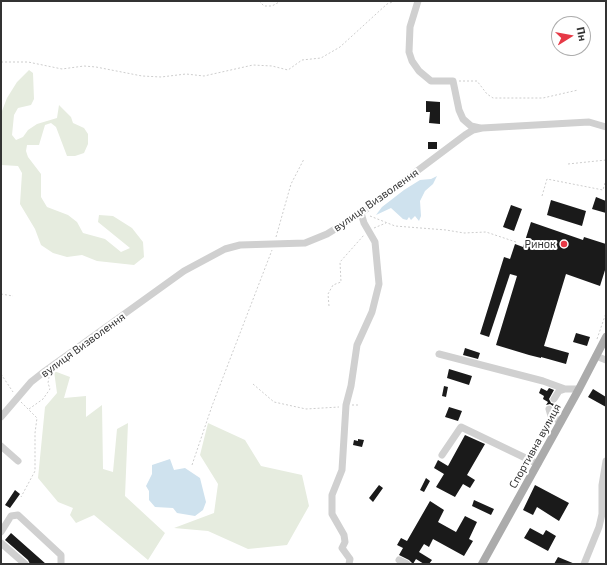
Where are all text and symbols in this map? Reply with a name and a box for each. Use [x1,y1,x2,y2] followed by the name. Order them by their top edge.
[551,16,591,56] north arrow
[575,26,590,42] text: Пн
[331,166,421,234] street label: вулиця Визволення
[524,237,556,251] place label: Ринок
[559,239,569,249] marker: Ринок
[38,310,128,380] street label: вулиця Визволення
[506,401,564,491] street label: Спортивна вулиця

